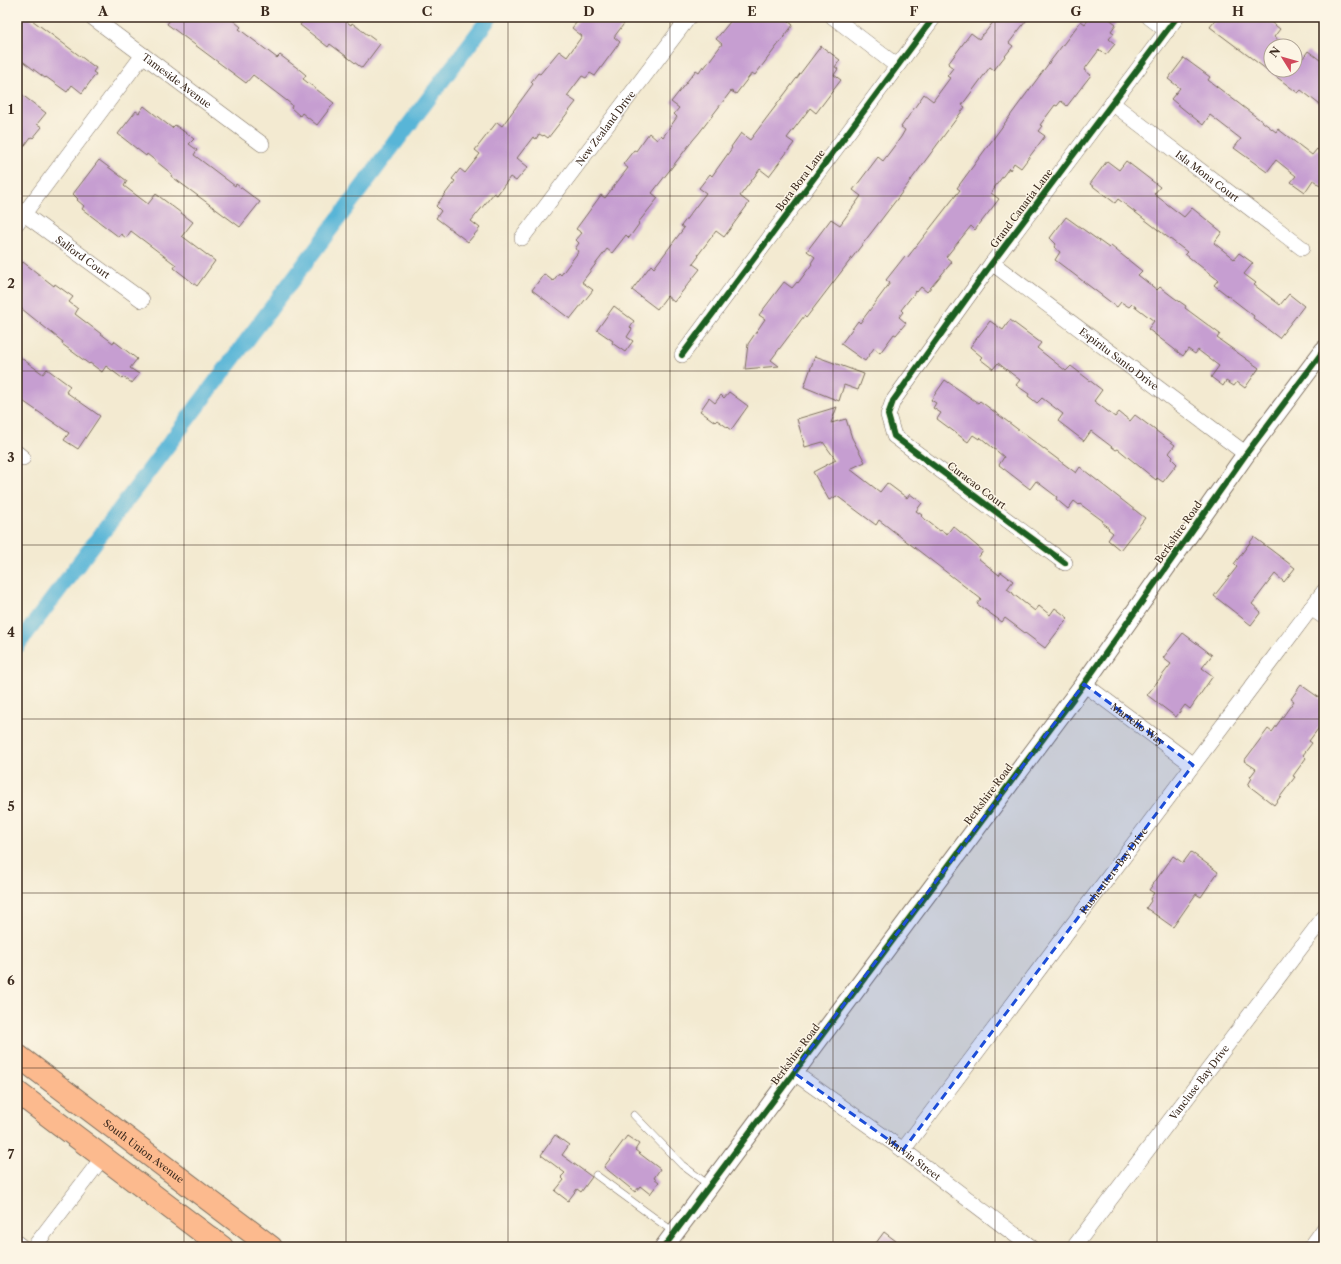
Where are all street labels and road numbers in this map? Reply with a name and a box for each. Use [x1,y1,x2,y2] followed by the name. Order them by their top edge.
[139,51,214,111] street label: Tameside Avenue
[573,88,638,168] street label: New Zealand Drive
[773,147,828,214] street label: Bora Bora Lane
[1173,148,1242,205] street label: Isla Mona Court
[987,166,1056,250] street label: Grand Canaria Lane
[53,233,113,282] street label: Salford Court
[1077,325,1161,393] street label: Espiritu Santo Drive
[945,459,1009,512] street label: Curacao Court
[1152,499,1205,566] street label: Berkshire Road
[1108,700,1167,749] street label: Martello Way
[961,761,1016,827] street label: Berkshire Road
[1077,824,1151,917] street label: Rushcutters Bay Drive
[768,1021,823,1087] street label: Berkshire Road
[1166,1042,1232,1123] street label: Vancluse Bay Drive
[101,1117,187,1186] street label: South Union Avenue
[883,1134,944,1184] street label: Marvin Street

